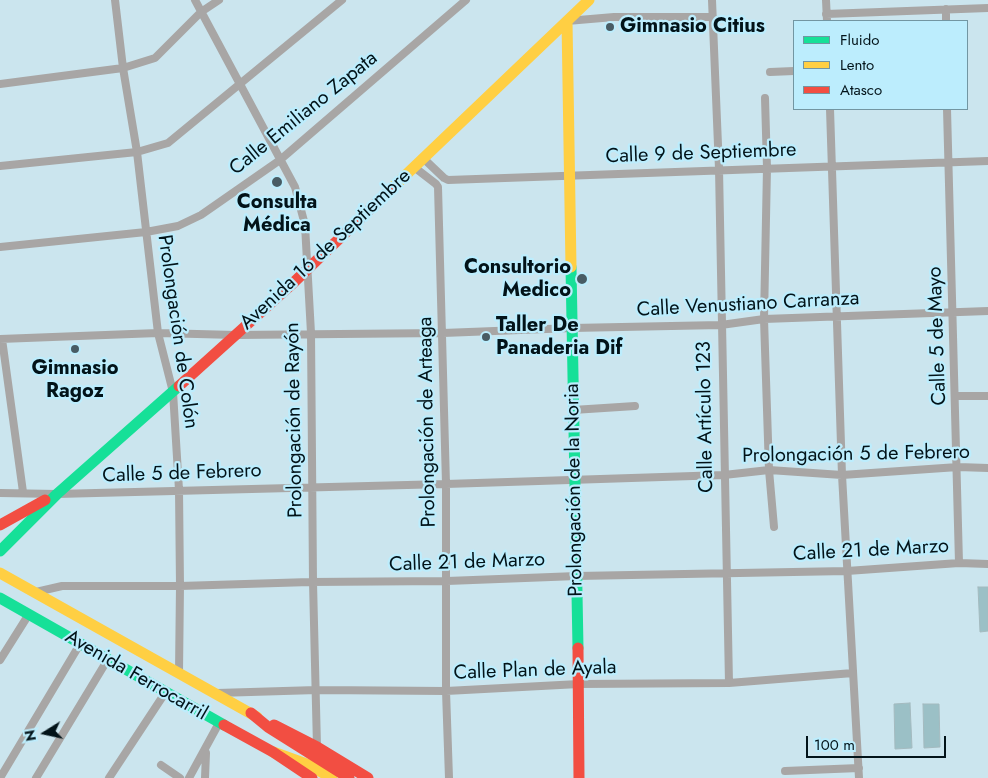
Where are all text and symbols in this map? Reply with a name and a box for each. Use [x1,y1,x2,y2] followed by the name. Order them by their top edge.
[620,15,765,39] place label: Gimnasio Citius
[793,20,968,110] legend
[604,21,616,33] marker: Gimnasio Citius
[840,29,879,51] text: Fluido
[225,47,383,181] street label: Calle Emiliano Zapata
[840,54,874,76] text: Lento
[840,79,882,101] text: Atasco
[605,139,797,169] street label: Calle 9 de Septiembre
[236,165,416,335] street label: Avenida 16 de Septiembre
[270,175,284,189] marker: Consulta Médica
[237,191,317,238] place label: Consulta Médica
[152,233,202,431] street label: Prolongación de Colón
[464,256,571,303] place label: Consultorio Medico
[924,266,952,406] street label: Calle 5 de Mayo
[575,272,589,286] marker: Consultorio Medico
[636,287,860,323] street label: Calle Venustiano Carranza
[496,314,622,361] place label: Taller De Panaderia Dif
[414,316,442,528] street label: Prolongación de Arteaga
[281,322,309,518] street label: Prolongación de Rayón
[480,331,492,343] marker: Taller De Panaderia Dif
[693,341,719,493] street label: Calle Artículo 123
[69,343,81,355] marker: Gimnasio Ragoz
[32,357,118,404] place label: Gimnasio Ragoz
[561,383,589,597] street label: Prolongación de la Noria
[742,441,970,469] street label: Prolongación 5 de Febrero
[102,459,262,489] street label: Calle 5 de Febrero
[792,535,950,567] street label: Calle 21 de Marzo
[389,548,545,578] street label: Calle 21 de Marzo
[61,625,211,727] street label: Avenida Ferrocarril
[453,656,617,686] street label: Calle Plan de Ayala
[20,708,70,758] north arrow
[808,726,948,758] scale bar
[19,728,41,743] text: N
[814,734,855,756] text: 100 m

